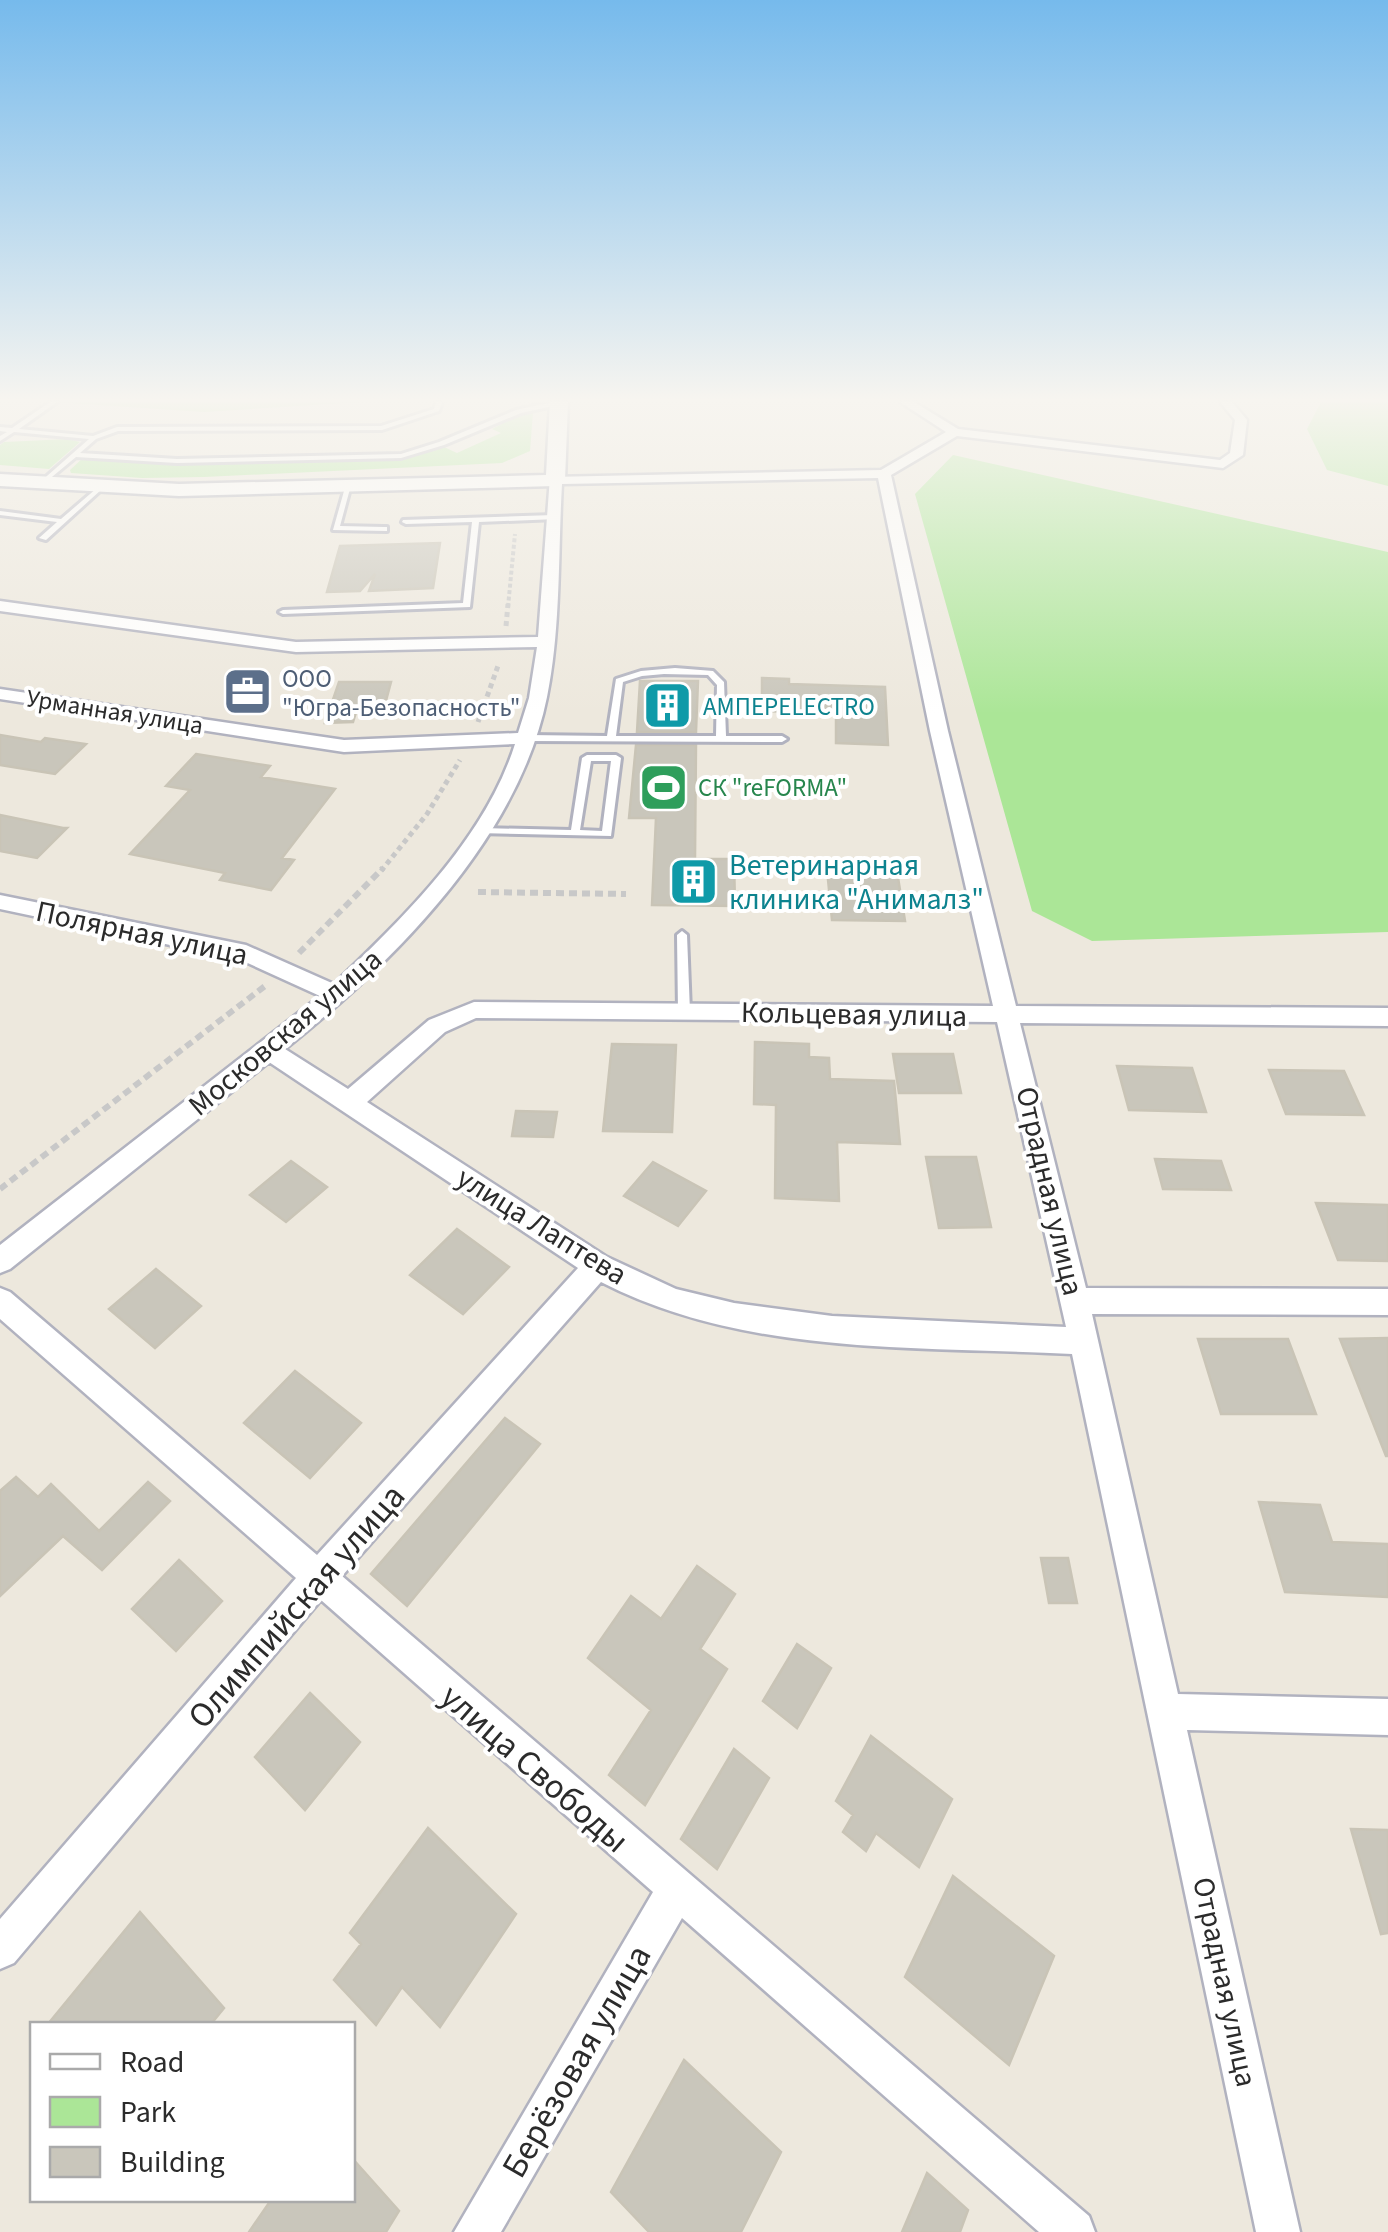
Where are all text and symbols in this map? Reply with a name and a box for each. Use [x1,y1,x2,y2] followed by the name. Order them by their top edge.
[282,661,520,726] place label: ООО "Югра-Безопасность"
[221,666,273,718] office icon: ООО "Югра-Безопасность"
[24,680,206,744] street label: Урманная улица
[642,680,694,732] building icon: АМПЕРELECTRO
[703,689,875,725] place label: АМПЕРELECTRO
[637,761,689,813] sports icon: СК "reFORMA"
[698,770,847,806] place label: СК "reFORMA"
[729,844,984,921] place label: Ветеринарная клиника "Анималз"
[668,856,720,908] building icon: Ветеринарная клиника "Анималз"
[32,890,252,977] street label: Полярная улица
[179,938,391,1126] street label: Московская улица
[741,991,967,1038] street label: Кольцевая улица
[1005,1082,1094,1300] street label: Отрадная улица
[448,1157,635,1296] street label: улица Лаптева
[176,1473,417,1740] street label: Олимпийская улица
[429,1673,640,1865] street label: улица Свободы
[1181,1873,1268,2091] street label: Отрадная улица
[490,1936,664,2187] street label: Берёзовая улица
[30,2022,355,2202] legend
[120,2041,184,2084] text: Road
[120,2091,176,2134] text: Park
[120,2141,225,2184] text: Building

